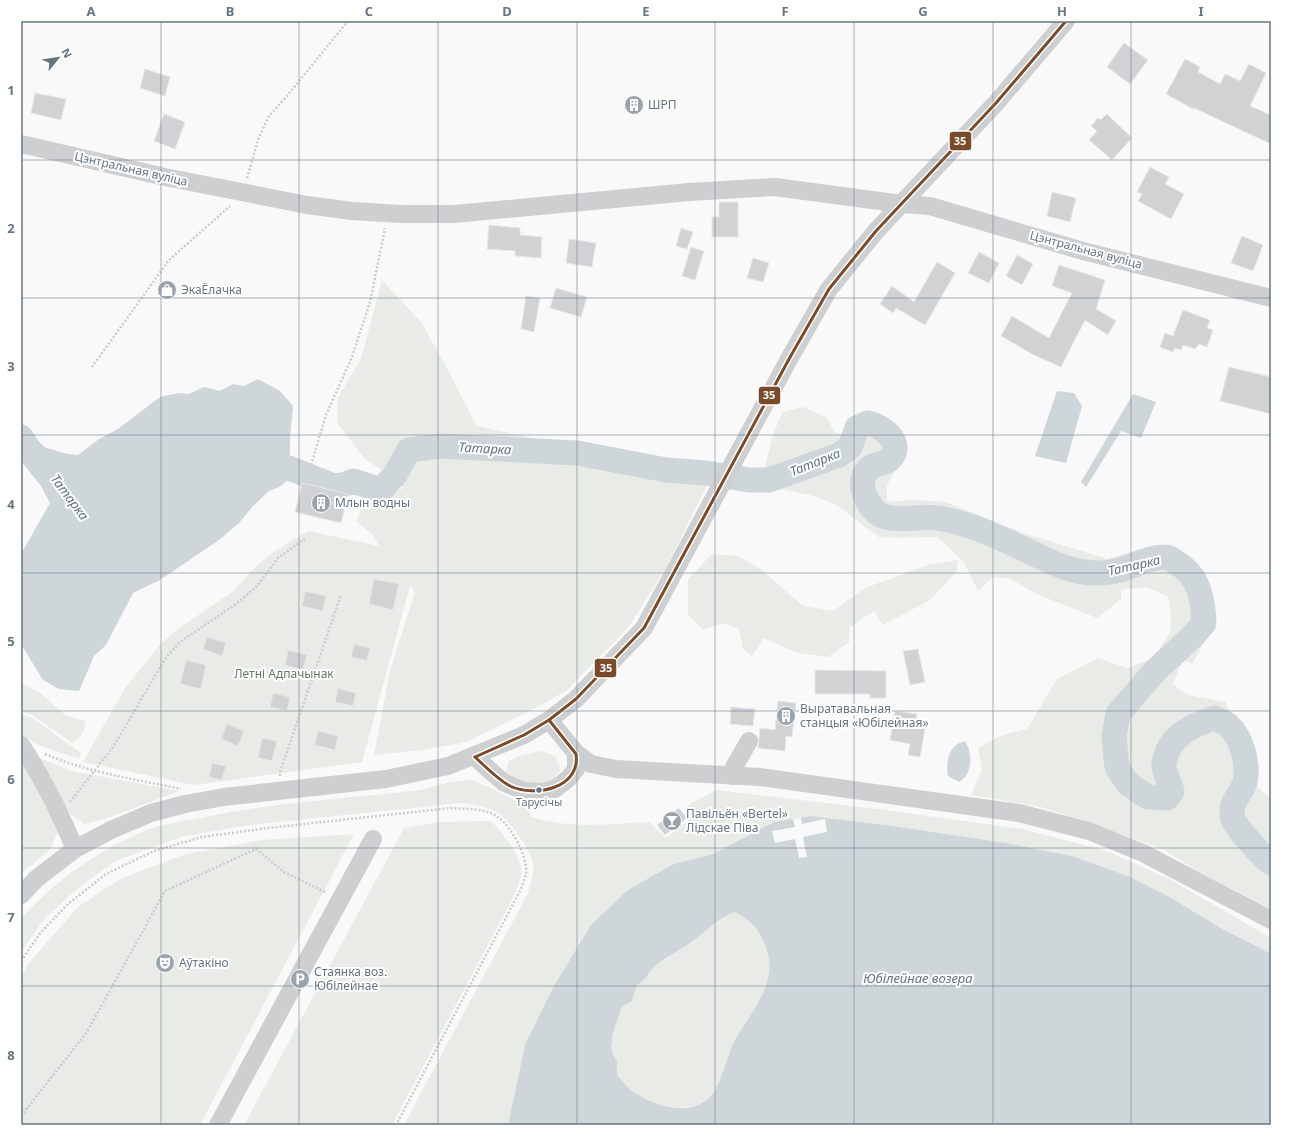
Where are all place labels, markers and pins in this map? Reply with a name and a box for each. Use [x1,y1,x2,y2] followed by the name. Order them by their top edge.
[623,94,645,116] building icon: ШРП
[648,96,676,113] place label: ШРП
[156,279,178,301] shop icon: ЭкаЁлачка
[181,281,242,298] place label: ЭкаЁлачка
[310,492,332,514] building icon: Млын водны
[335,494,410,511] place label: Млын водны
[800,700,929,731] place label: Выратавальная станцыя «Юбілейная»
[775,705,797,727] building icon: Выратавальная станцыя «Юбілейная»
[534,785,544,795] marker: Тарусічы
[516,794,562,809] place label: Тарусічы
[686,805,788,836] place label: Павільён «Bertel» Лідскае Піва
[661,810,683,832] bar icon: Павільён «Bertel» Лідскае Піва
[154,952,176,974] theatre icon: Аўтакіно
[179,954,229,971] place label: Аўтакіно
[314,963,387,994] place label: Стаянка воз. Юбілейнае
[289,968,311,990] parking icon: Стаянка воз. Юбілейнае

